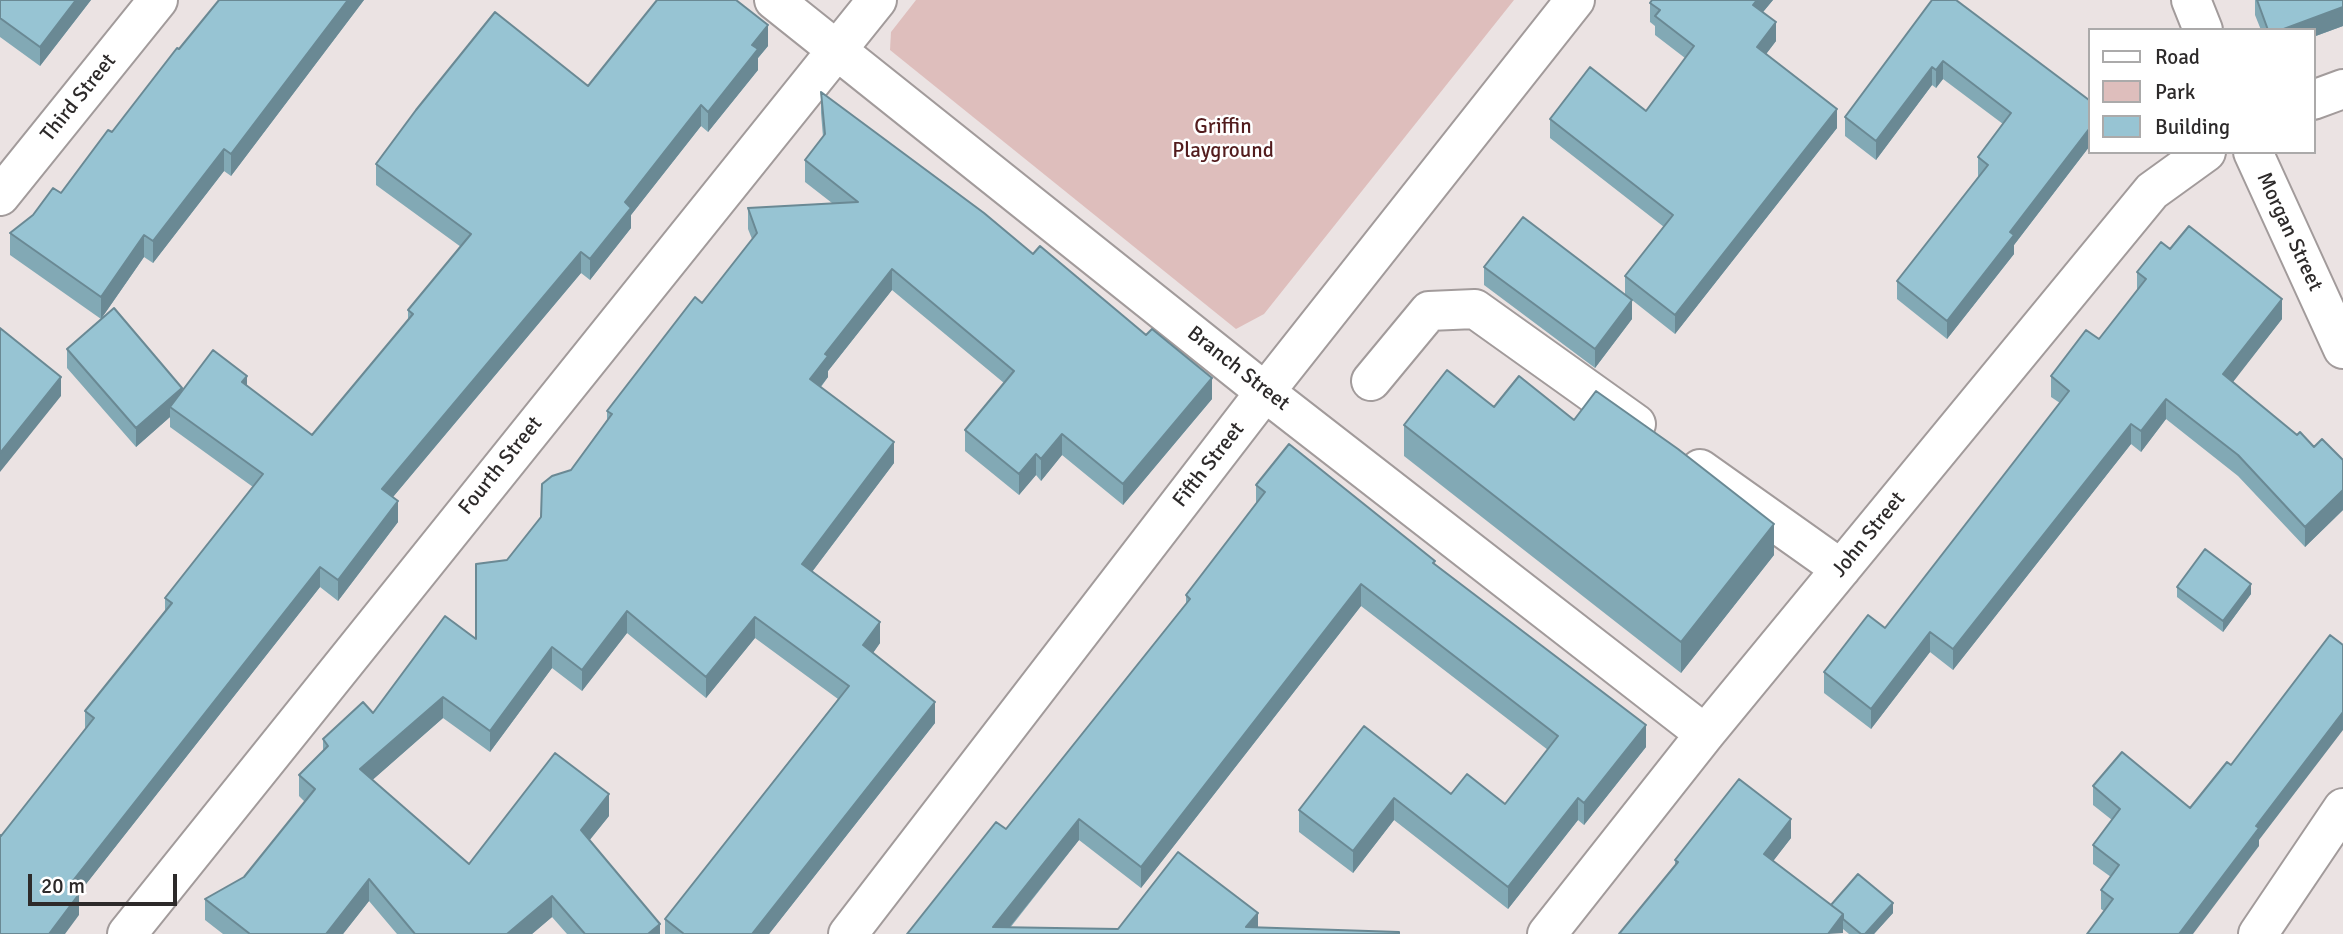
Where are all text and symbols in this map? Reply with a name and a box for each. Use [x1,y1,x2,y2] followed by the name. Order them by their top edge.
[2088,28,2315,154] legend
[2155,44,2200,70] text: Road
[36,49,122,147] street label: Third Street
[2155,79,2195,105] text: Park
[1172,114,1274,164] park label: Griffin Playground
[2155,114,2230,140] text: Building
[2251,169,2327,295] street label: Morgan Street
[1182,321,1294,417] street label: Branch Street
[454,412,548,520] street label: Fourth Street
[1168,417,1250,513] street label: Fifth Street
[1827,487,1911,583] street label: John Street
[32,860,180,904] scale bar
[41,873,85,899] text: 20 m

